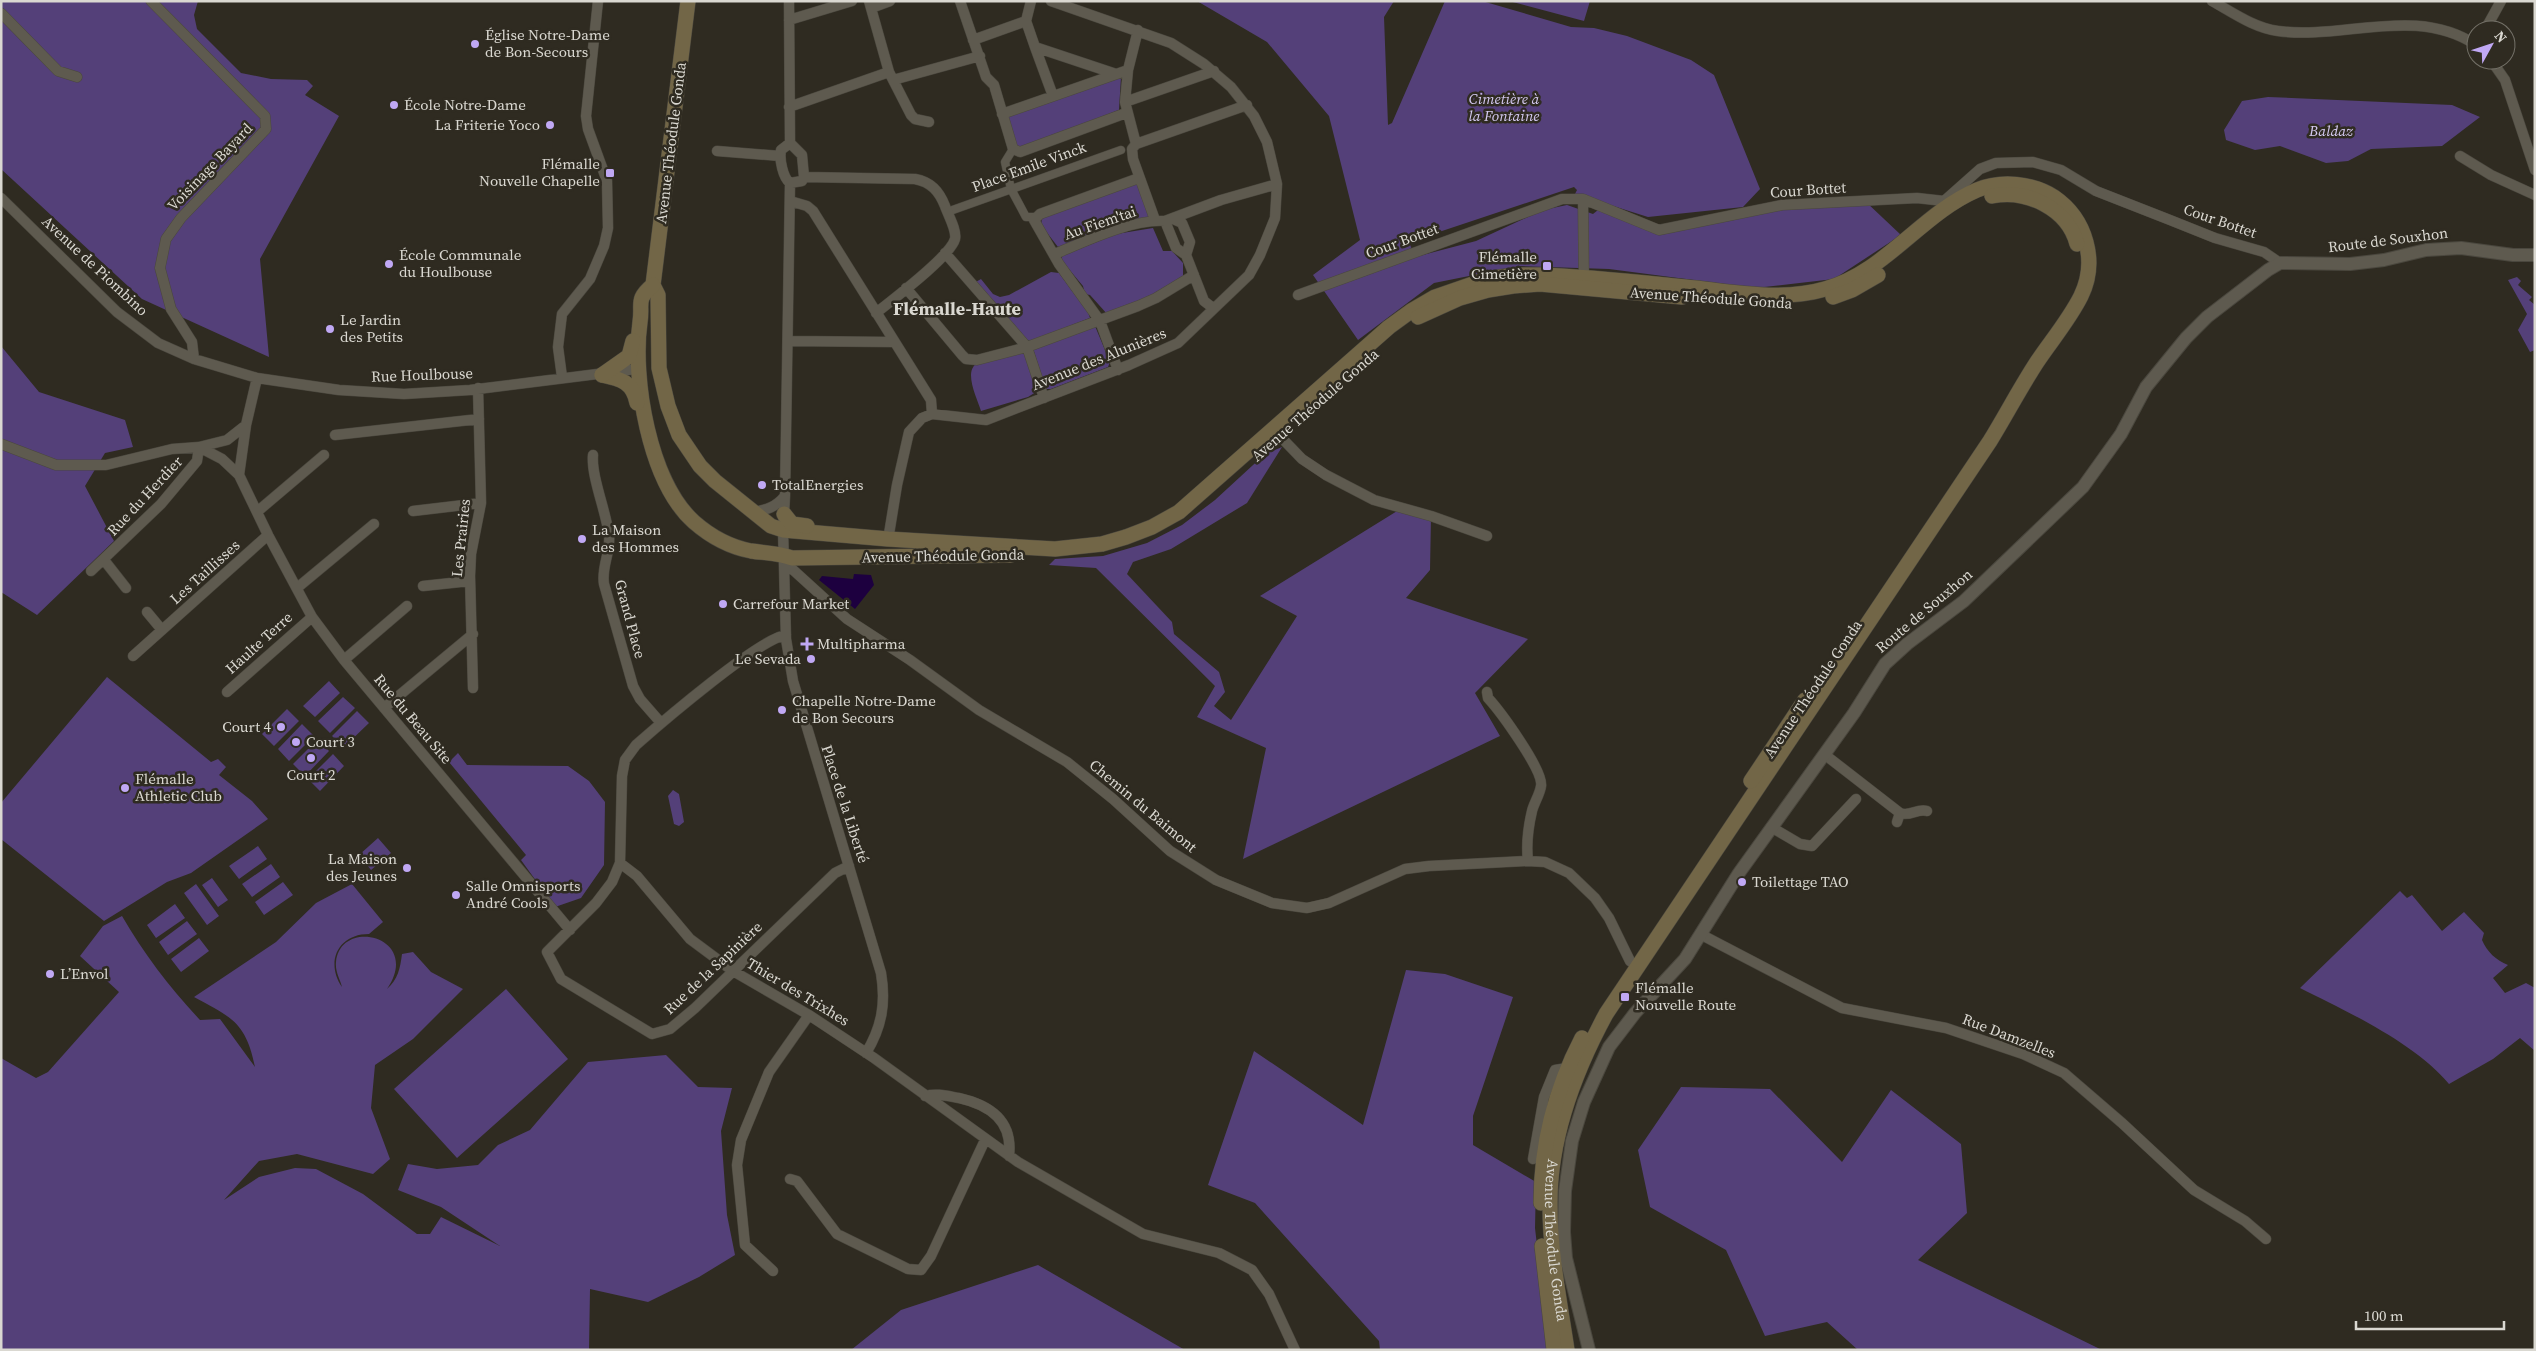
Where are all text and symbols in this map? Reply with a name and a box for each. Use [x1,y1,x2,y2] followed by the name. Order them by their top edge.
[2466,20,2516,70] north arrow
[485,24,610,62] place label: Église Notre-Dame de Bon-Secours
[2490,26,2512,47] text: N
[469,38,481,50] marker: Église Notre-Dame de Bon-Secours
[650,61,691,225] street label: Avenue Théodule Gonda
[1469,88,1539,126] park label: Cimetière à la Fontaine
[404,94,526,115] place label: École Notre-Dame
[388,99,400,111] marker: École Notre-Dame
[435,114,540,135] place label: La Friterie Yoco
[162,118,257,215] street label: Voisinage Bayard
[544,119,556,131] marker: La Friterie Yoco
[2308,120,2354,141] park label: Baldaz
[969,136,1090,197] street label: Place Emile Vinck
[479,153,600,191] place label: Flémalle Nouvelle Chapelle
[604,167,616,179] marker: Flémalle Nouvelle Chapelle
[1769,176,1847,203] street label: Cour Bottet
[2181,198,2260,243] street label: Cour Bottet
[1061,200,1139,245] street label: Au Fiem'tai
[38,211,153,320] street label: Avenue de Piombino
[1362,218,1441,263] street label: Cour Bottet
[2327,222,2449,257] street label: Route de Souxhon
[399,244,522,282] place label: École Communale du Houlbouse
[1471,246,1537,284] place label: Flémalle Cimetière
[383,258,395,270] marker: École Communale du Houlbouse
[1541,260,1553,272] marker: Flémalle Cimetière
[1629,281,1793,314] street label: Avenue Théodule Gonda
[893,296,1021,321] district label: Flémalle-Haute
[340,309,403,347] place label: Le Jardin des Petits
[1028,322,1169,395] street label: Avenue des Alunières
[324,323,336,335] marker: Le Jardin des Petits
[1246,343,1383,466] street label: Avenue Théodule Gonda
[371,362,474,387] street label: Rue Houlbouse
[102,451,188,540] street label: Rue du Herdier
[772,474,863,495] place label: TotalEnergies
[756,479,768,491] marker: TotalEnergies
[446,498,475,578] street label: Les Prairies
[592,519,679,557] place label: La Maison des Hommes
[576,533,588,545] marker: La Maison des Hommes
[165,535,244,609] street label: Les Taillisses
[861,544,1025,567] street label: Avenue Théodule Gonda
[1871,564,1977,658] street label: Route de Souxhon
[610,577,651,661] street label: Grand Place
[733,593,849,614] place label: Carrefour Market
[717,598,729,610] marker: Carrefour Market
[220,607,297,679] street label: Haulte Terre
[1758,615,1867,762] street label: Avenue Théodule Gonda
[817,633,906,654] place label: Multipharma
[801,638,813,650] marker: Multipharma
[735,648,801,669] place label: Le Sevada
[805,653,817,665] marker: Le Sevada
[370,669,457,768] street label: Rue du Beau Site
[792,690,936,728] place label: Chapelle Notre-Dame de Bon Secours
[776,704,788,716] marker: Chapelle Notre-Dame de Bon Secours
[222,716,271,737] place label: Court 4
[275,721,287,733] marker: Court 4
[306,731,355,752] place label: Court 3
[290,736,302,748] marker: Court 3
[816,742,875,866] street label: Place de la Liberté
[305,752,317,764] marker: Court 2
[1085,754,1202,857] street label: Chemin du Baimont
[287,764,335,785] place label: Court 2
[135,768,222,806] place label: Flémalle Athletic Club
[119,782,131,794] marker: Flémalle Athletic Club
[326,848,397,886] place label: La Maison des Jeunes
[401,862,413,874] marker: La Maison des Jeunes
[1752,871,1849,892] place label: Toilettage TAO
[466,875,580,913] place label: Salle Omnisports André Cools
[1736,876,1748,888] marker: Toilettage TAO
[450,889,462,901] marker: Salle Omnisports André Cools
[659,916,767,1019] street label: Rue de la Sapinière
[743,953,854,1031] street label: Thier des Trixhes
[60,963,109,984] place label: L’Envol
[44,968,56,980] marker: L’Envol
[1635,977,1737,1015] place label: Flémalle Nouvelle Route
[1619,991,1631,1003] marker: Flémalle Nouvelle Route
[1959,1008,2059,1063] street label: Rue Damzelles
[1540,1158,1573,1323] street label: Avenue Théodule Gonda
[2356,1298,2504,1330] scale bar
[2364,1305,2404,1326] text: 100 m

